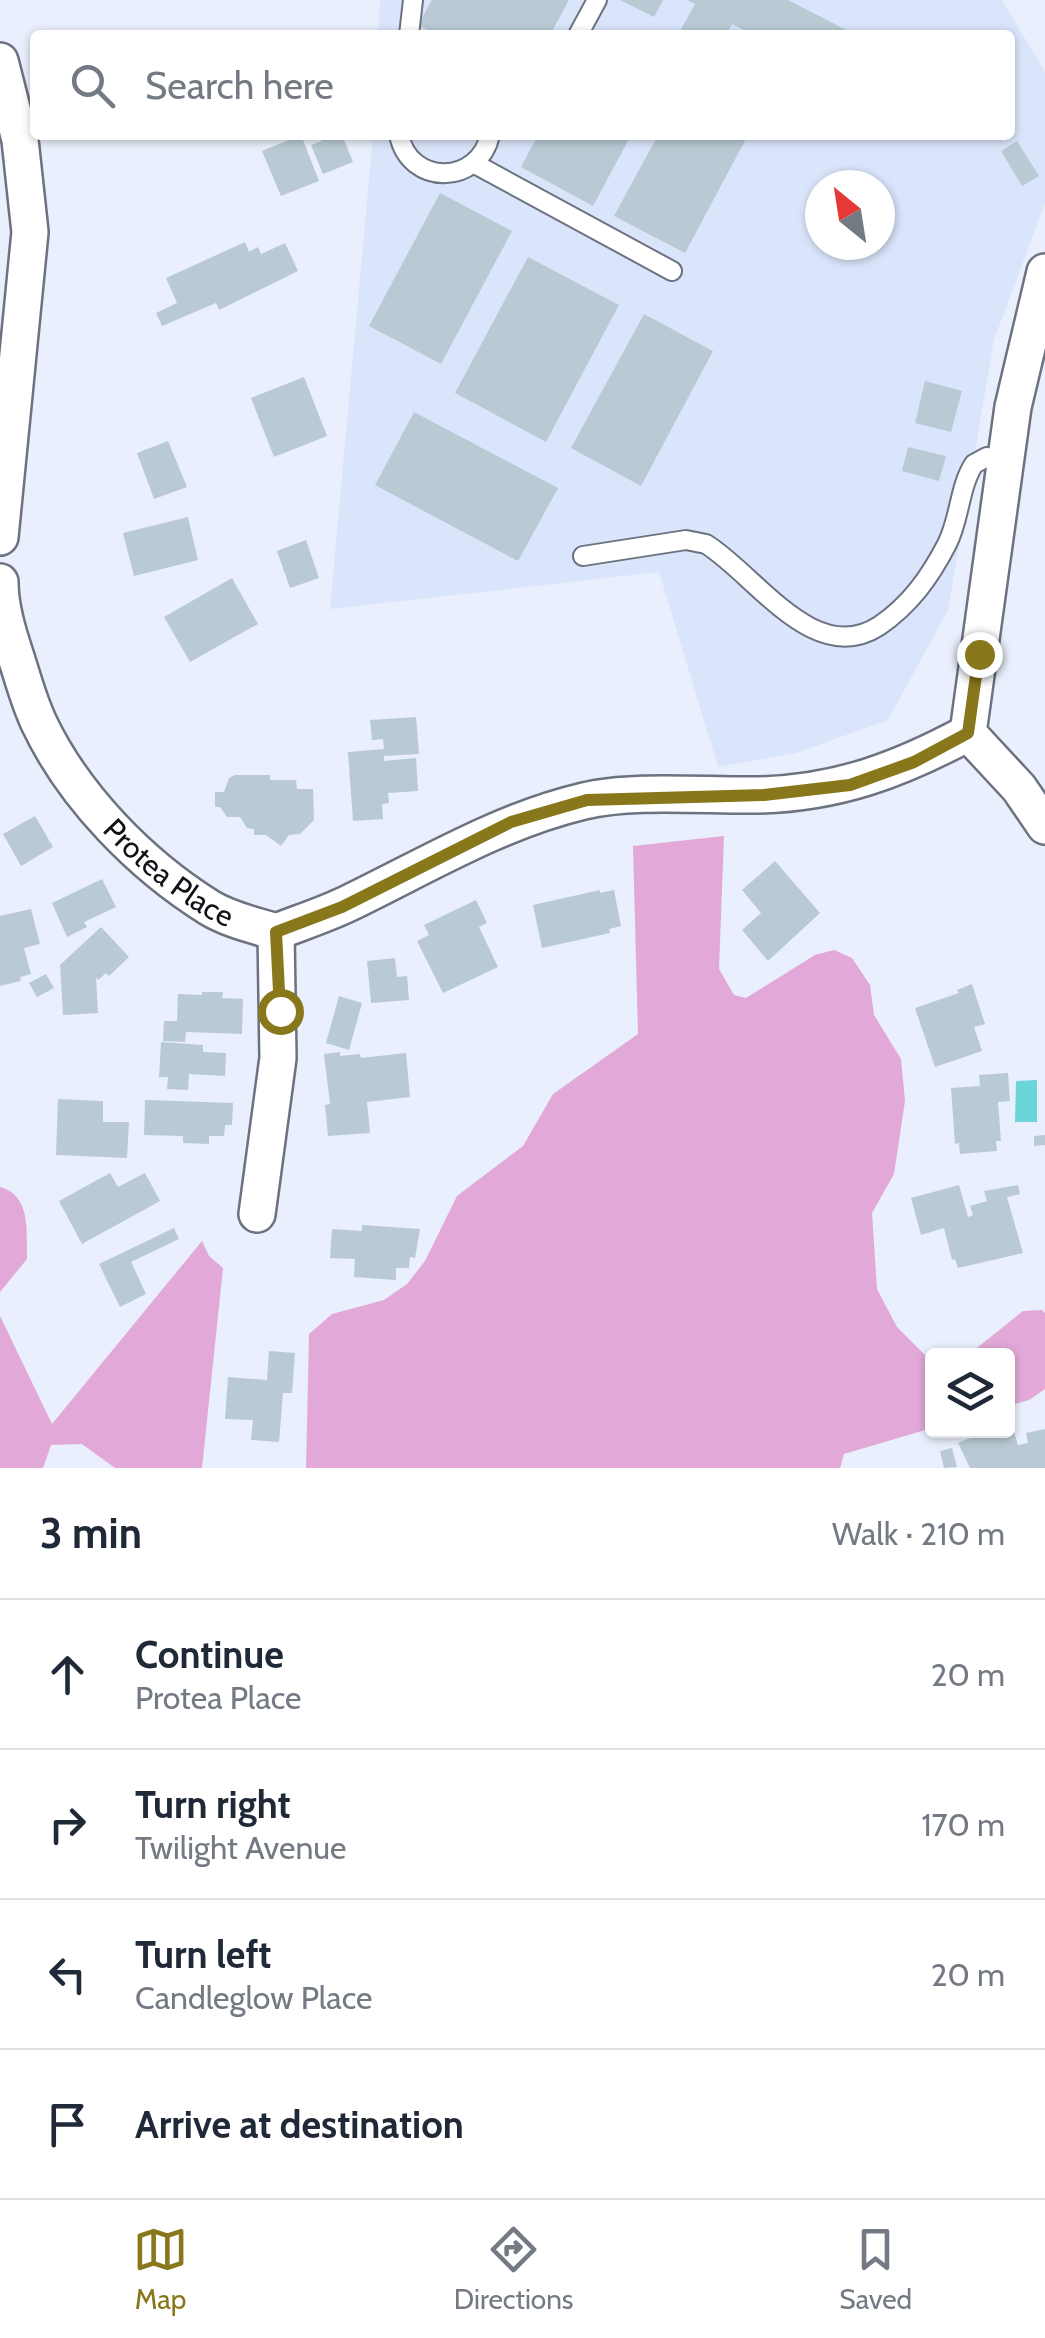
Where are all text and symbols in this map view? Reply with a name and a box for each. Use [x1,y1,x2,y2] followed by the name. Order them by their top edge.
[30,30,1015,140] search box
[65,58,120,113] icon: search
[145,62,334,109] text: Search here
[805,170,895,260] north arrow
[957,632,1003,678] route end
[96,811,239,935] street label: Protea Place
[258,989,304,1035] route start
[925,1348,1015,1438] map controls
[925,1348,1015,1438] button: layers
[40,1507,142,1559] text: 3 min
[832,1514,1005,1553] text: Walk · 210 m
[135,1631,284,1678] text: Continue
[40,1647,95,1702] icon: ahead
[931,1655,1005,1694] text: 20 m
[135,1678,301,1717] text: Protea Place
[135,1781,291,1828] text: Turn right
[40,1797,95,1852] icon: right
[921,1805,1005,1844] text: 170 m
[135,1828,347,1867] text: Twilight Avenue
[135,1931,271,1978] text: Turn left
[40,1947,95,2002] icon: left
[931,1955,1005,1994] text: 20 m
[135,1978,372,2017] text: Candleglow Place
[40,2097,95,2152] icon: arrive
[135,2101,464,2148] text: Arrive at destination
[133,2222,188,2316] tab: Map
[454,2222,573,2316] tab: Directions
[839,2222,912,2316] tab: Saved

